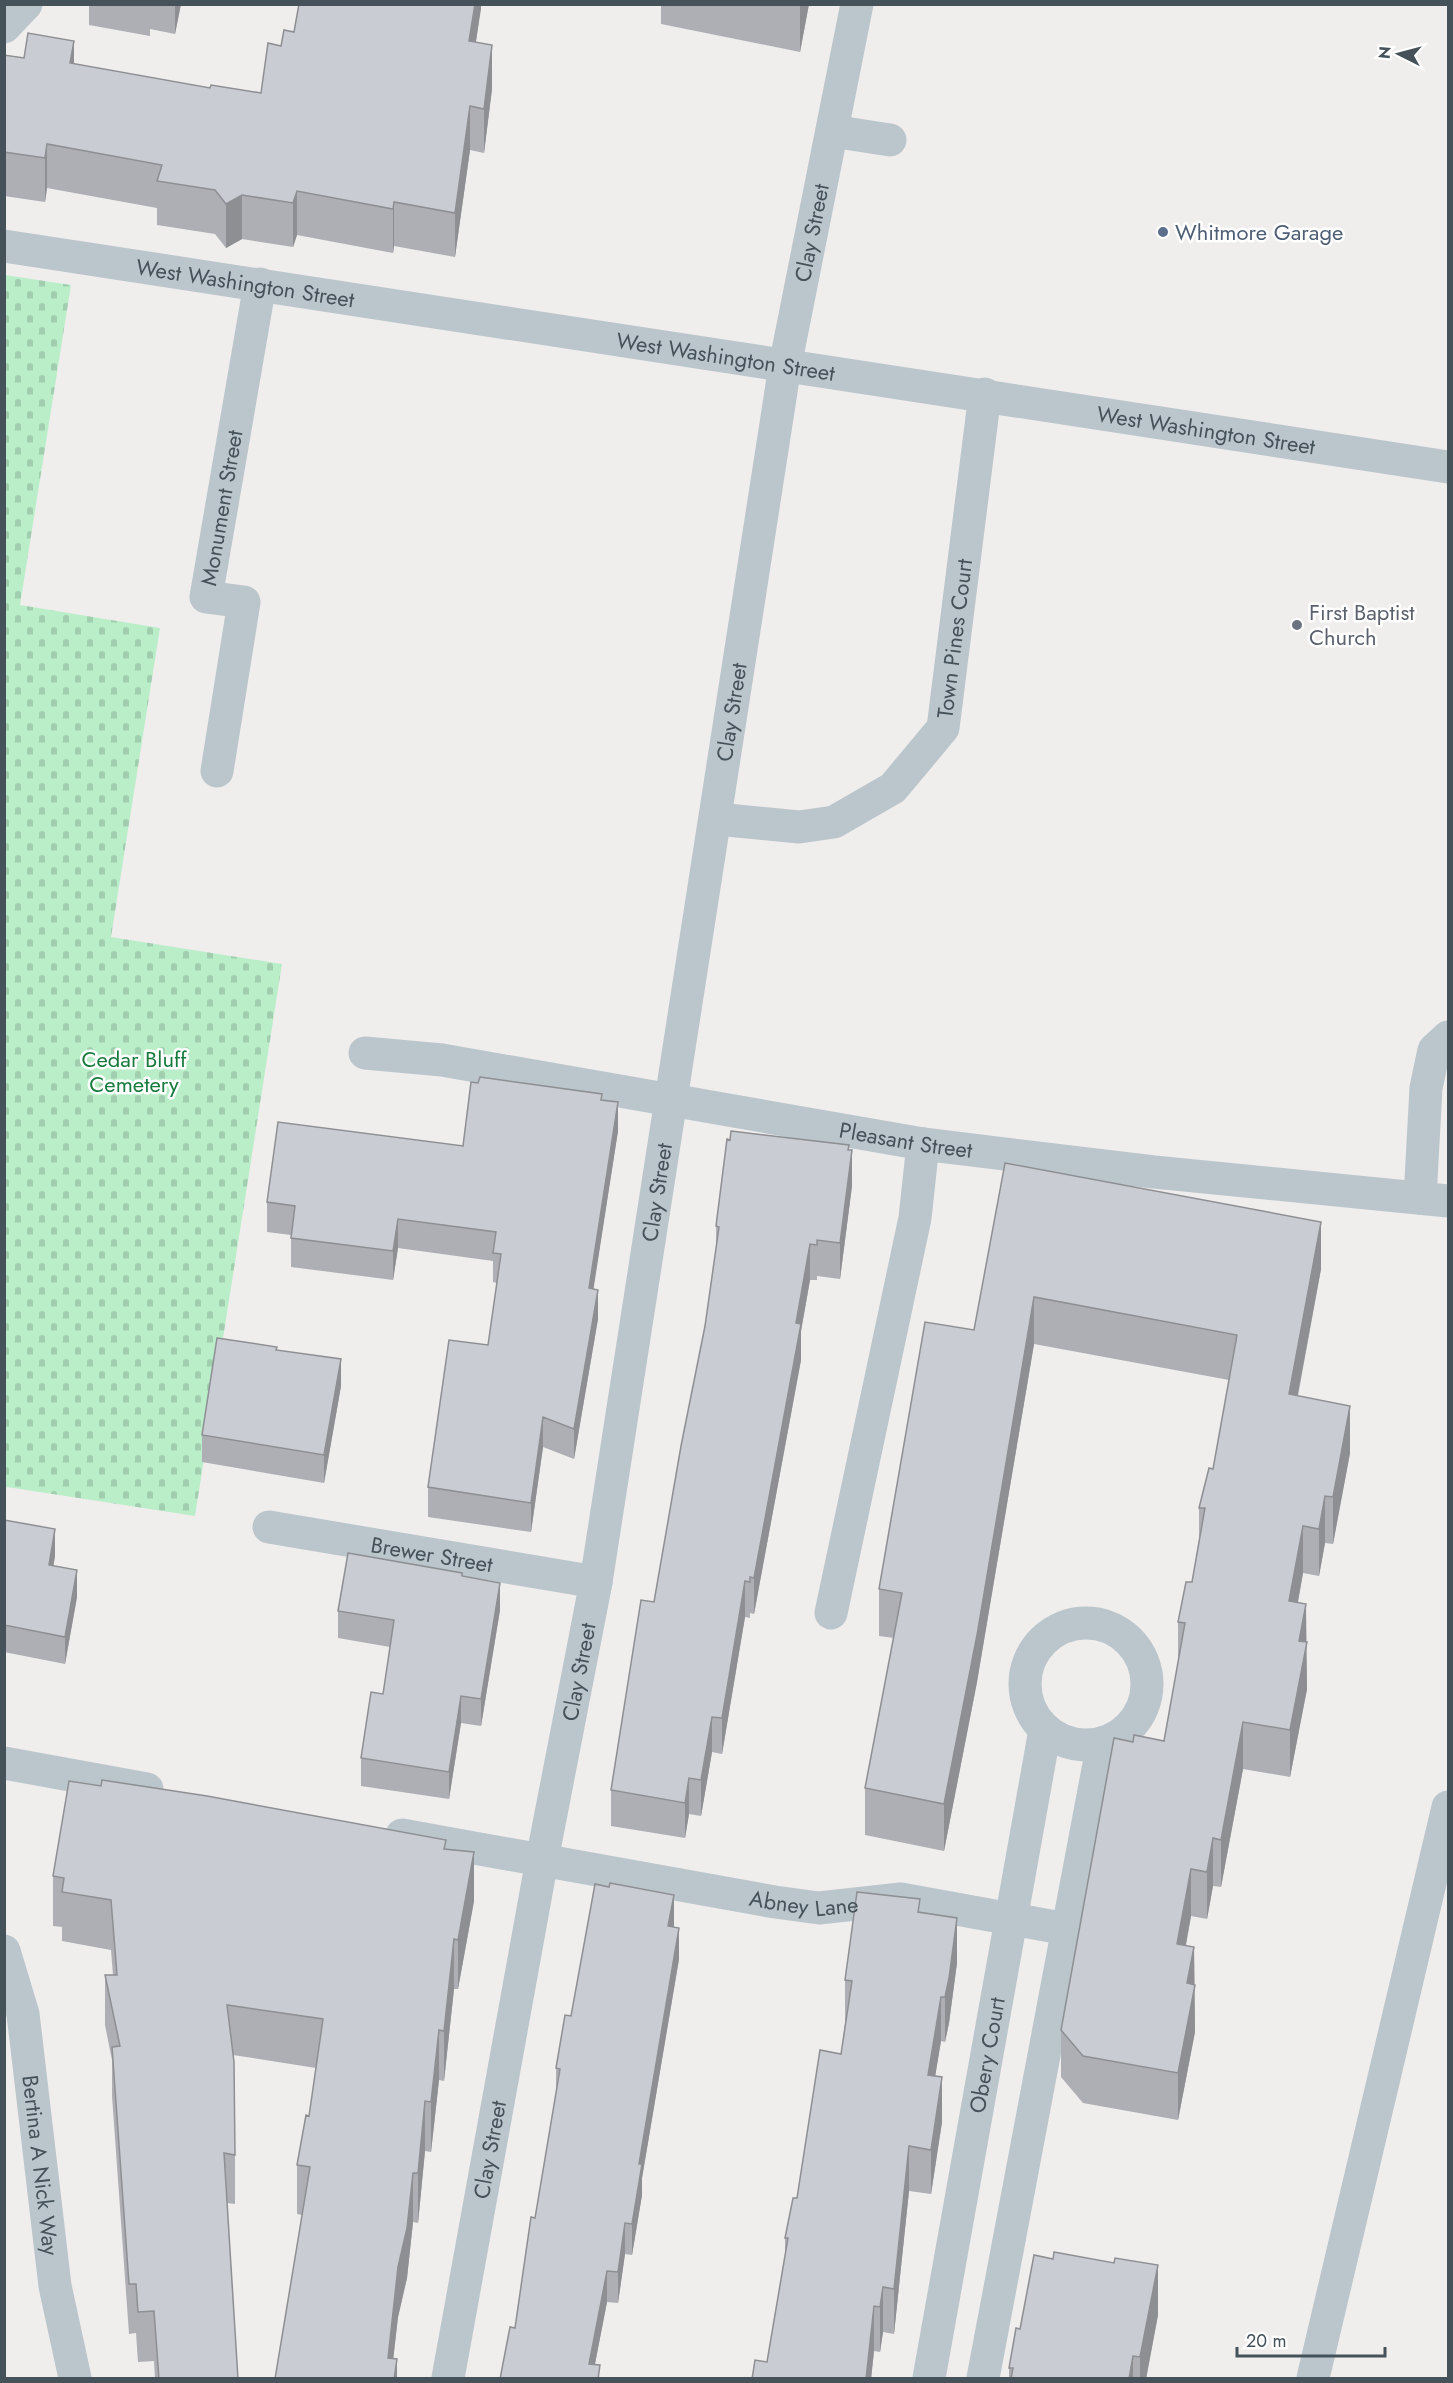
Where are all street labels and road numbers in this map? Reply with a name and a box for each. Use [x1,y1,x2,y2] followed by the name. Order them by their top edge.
[786,180,837,285] street label: Clay Street
[134,250,357,316] street label: West Washington Street
[614,324,838,389] street label: West Washington Street
[1095,397,1318,463] street label: West Washington Street
[192,427,251,588] street label: Monument Street
[928,556,980,720] street label: Town Pines Court
[708,660,755,764] street label: Clay Street
[837,1114,975,1166] street label: Pleasant Street
[633,1140,680,1244] street label: Clay Street
[368,1528,496,1580] street label: Brewer Street
[553,1619,604,1724] street label: Clay Street
[747,1882,860,1924] street label: Abney Lane
[961,1994,1013,2116] street label: Obery Court
[14,2073,67,2257] street label: Bertina A Nick Way
[465,2097,514,2202] street label: Clay Street

